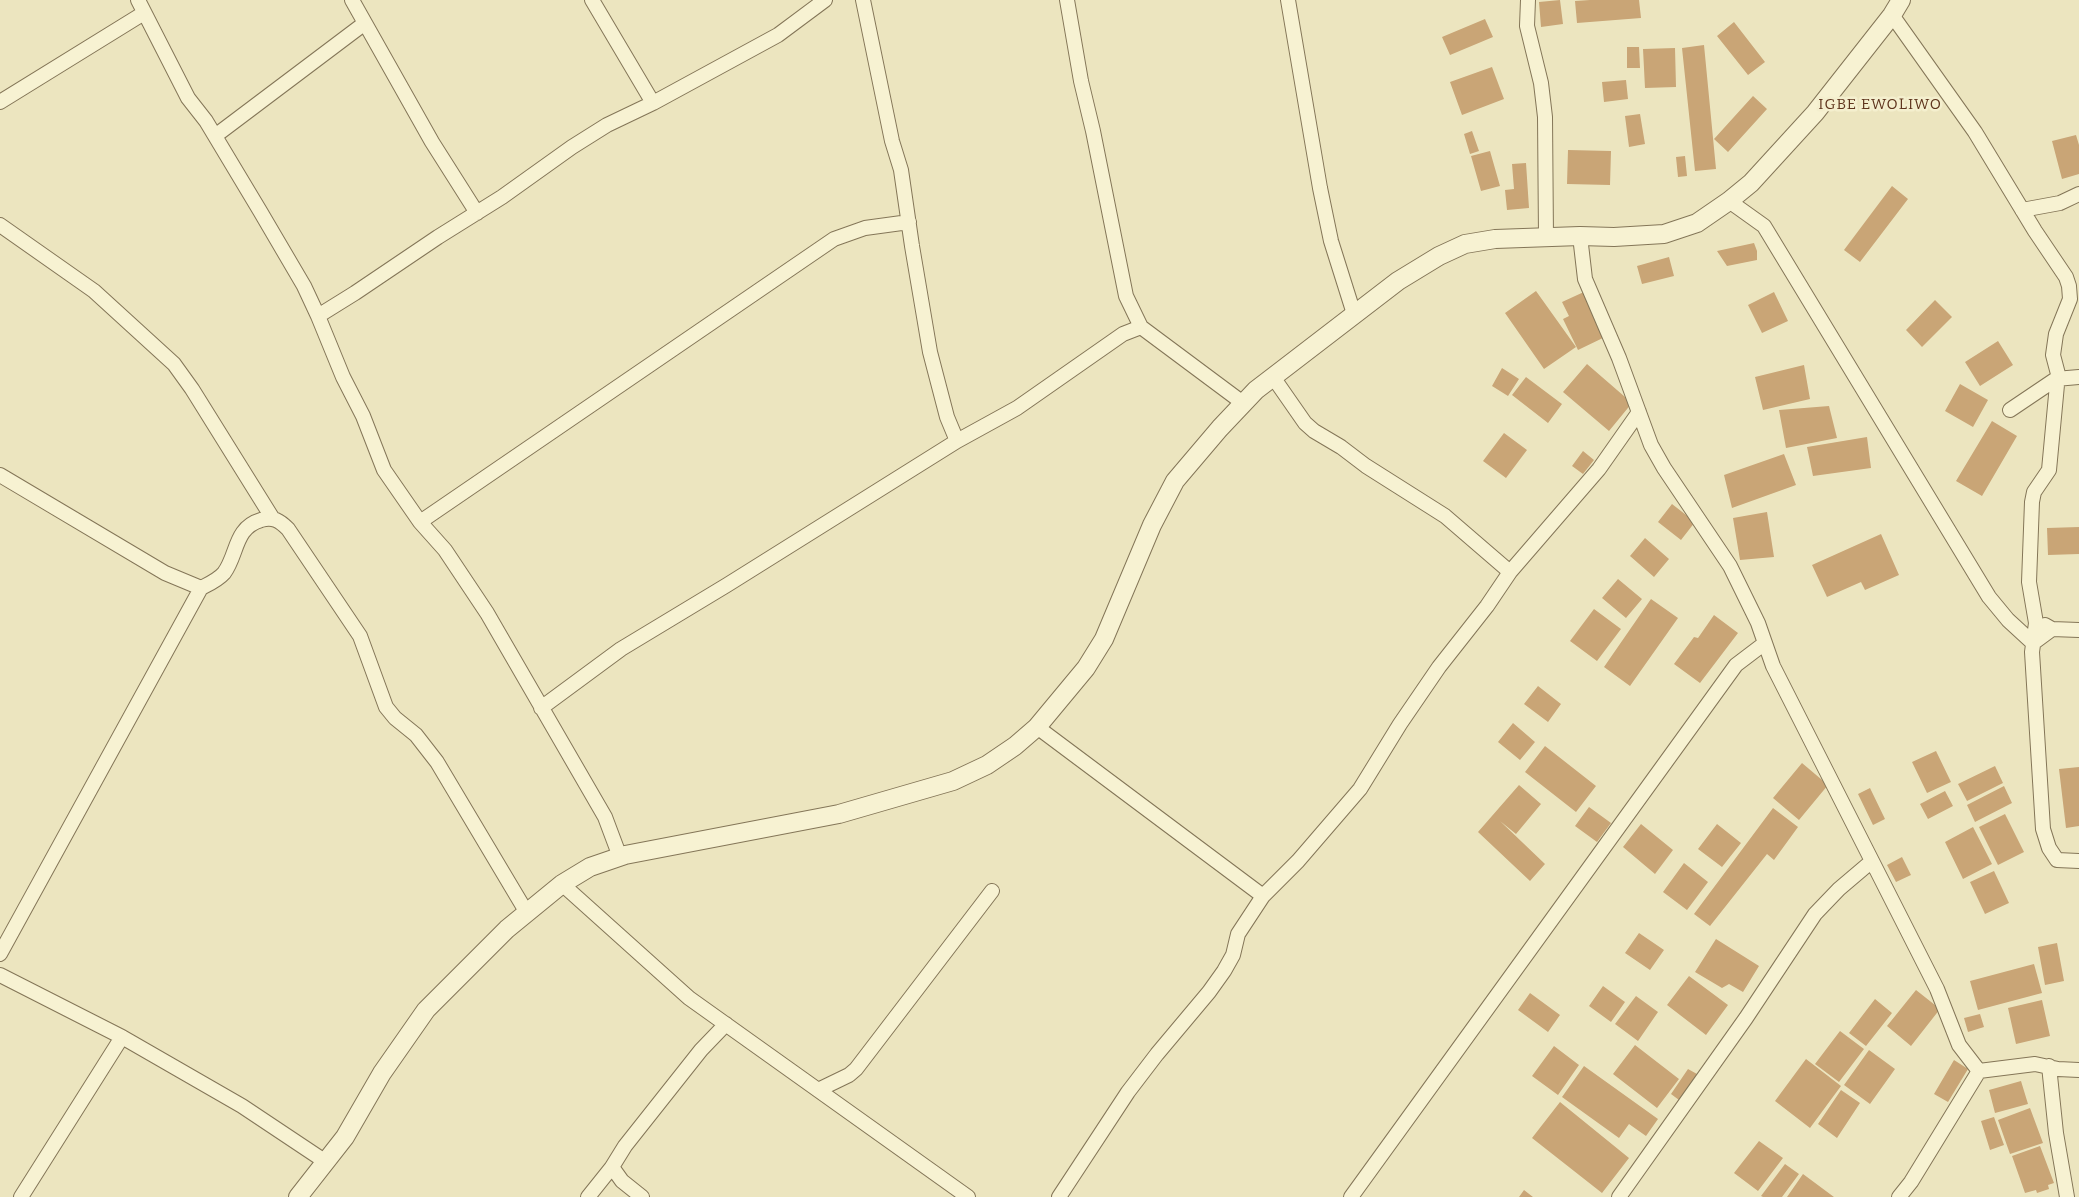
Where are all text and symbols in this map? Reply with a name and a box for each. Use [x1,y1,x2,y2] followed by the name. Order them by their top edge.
[1817,96,1943,114] district label: IGBE EWOLIWO

